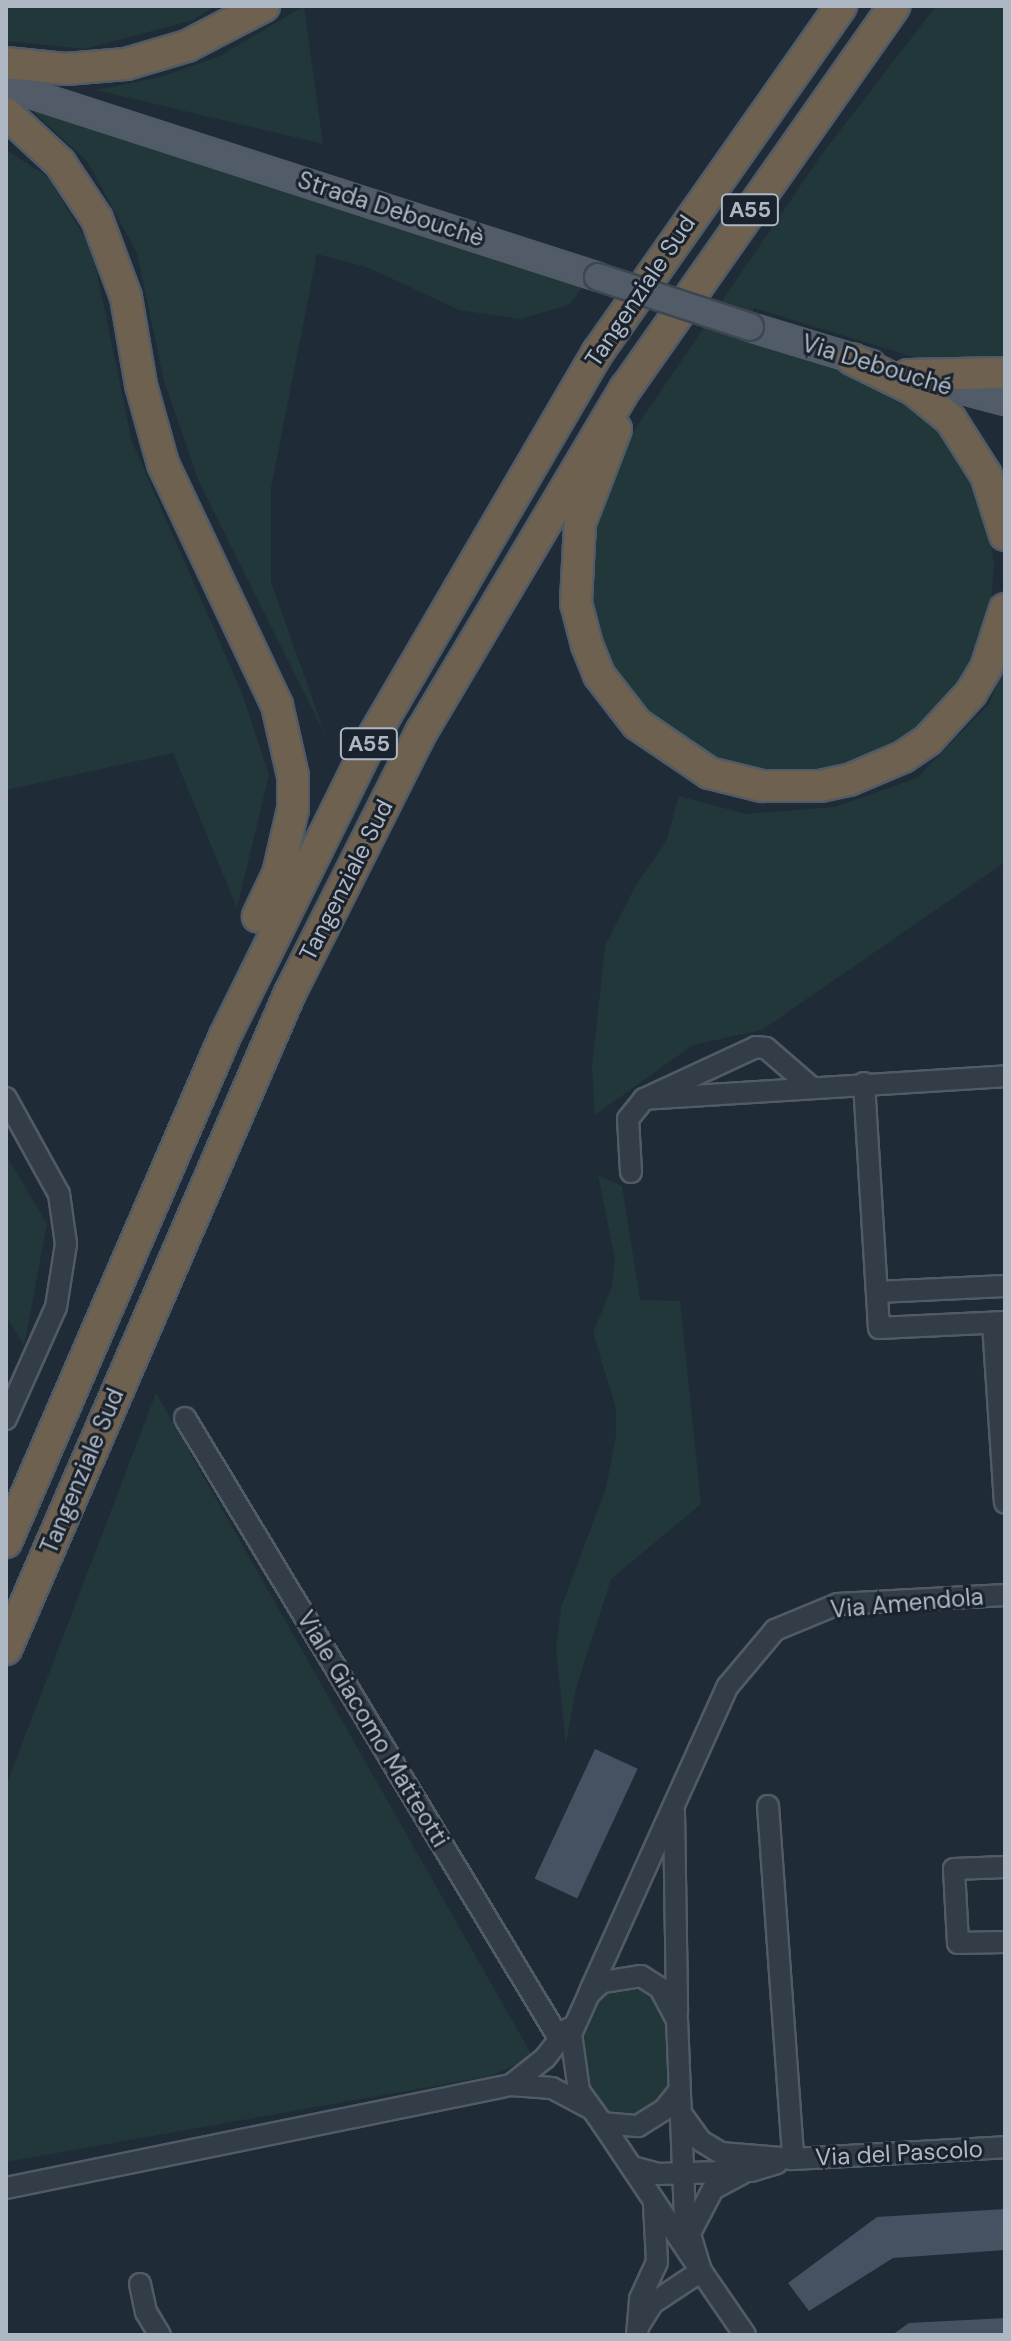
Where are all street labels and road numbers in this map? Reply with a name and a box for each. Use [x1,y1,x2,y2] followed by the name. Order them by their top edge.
[294,165,488,253] street label: Strada Debouchè
[720,192,780,228] road number: A55
[579,210,701,372] street label: Tangenziale Sud
[798,328,956,402] street label: Via Debouché
[339,726,399,762] road number: A55
[293,795,399,965] street label: Tangenziale Sud
[34,1384,130,1558] street label: Tangenziale Sud
[829,1582,985,1624] street label: Via Amendola
[291,1606,455,1852] street label: Viale Giacomo Matteotti
[815,2134,983,2172] street label: Via del Pascolo

